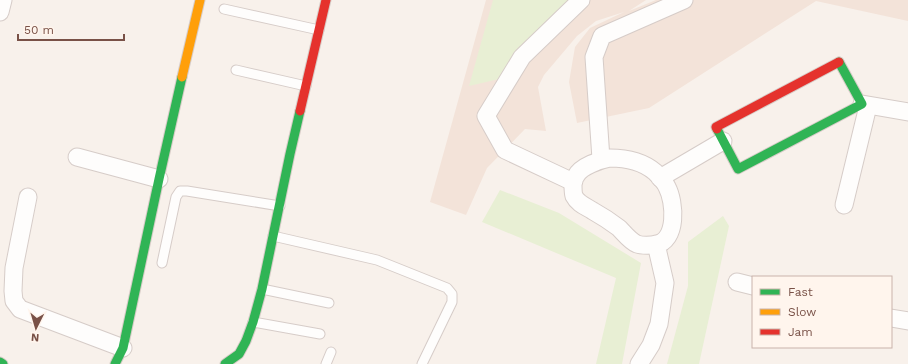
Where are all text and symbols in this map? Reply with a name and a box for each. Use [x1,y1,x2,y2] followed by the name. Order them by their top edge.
[18,16,124,42] scale bar
[24,23,54,37] text: 50 m
[752,276,892,348] legend
[788,285,813,299] text: Fast
[788,305,816,319] text: Slow
[16,308,56,348] north arrow
[788,325,813,339] text: Jam
[31,331,40,344] text: N

